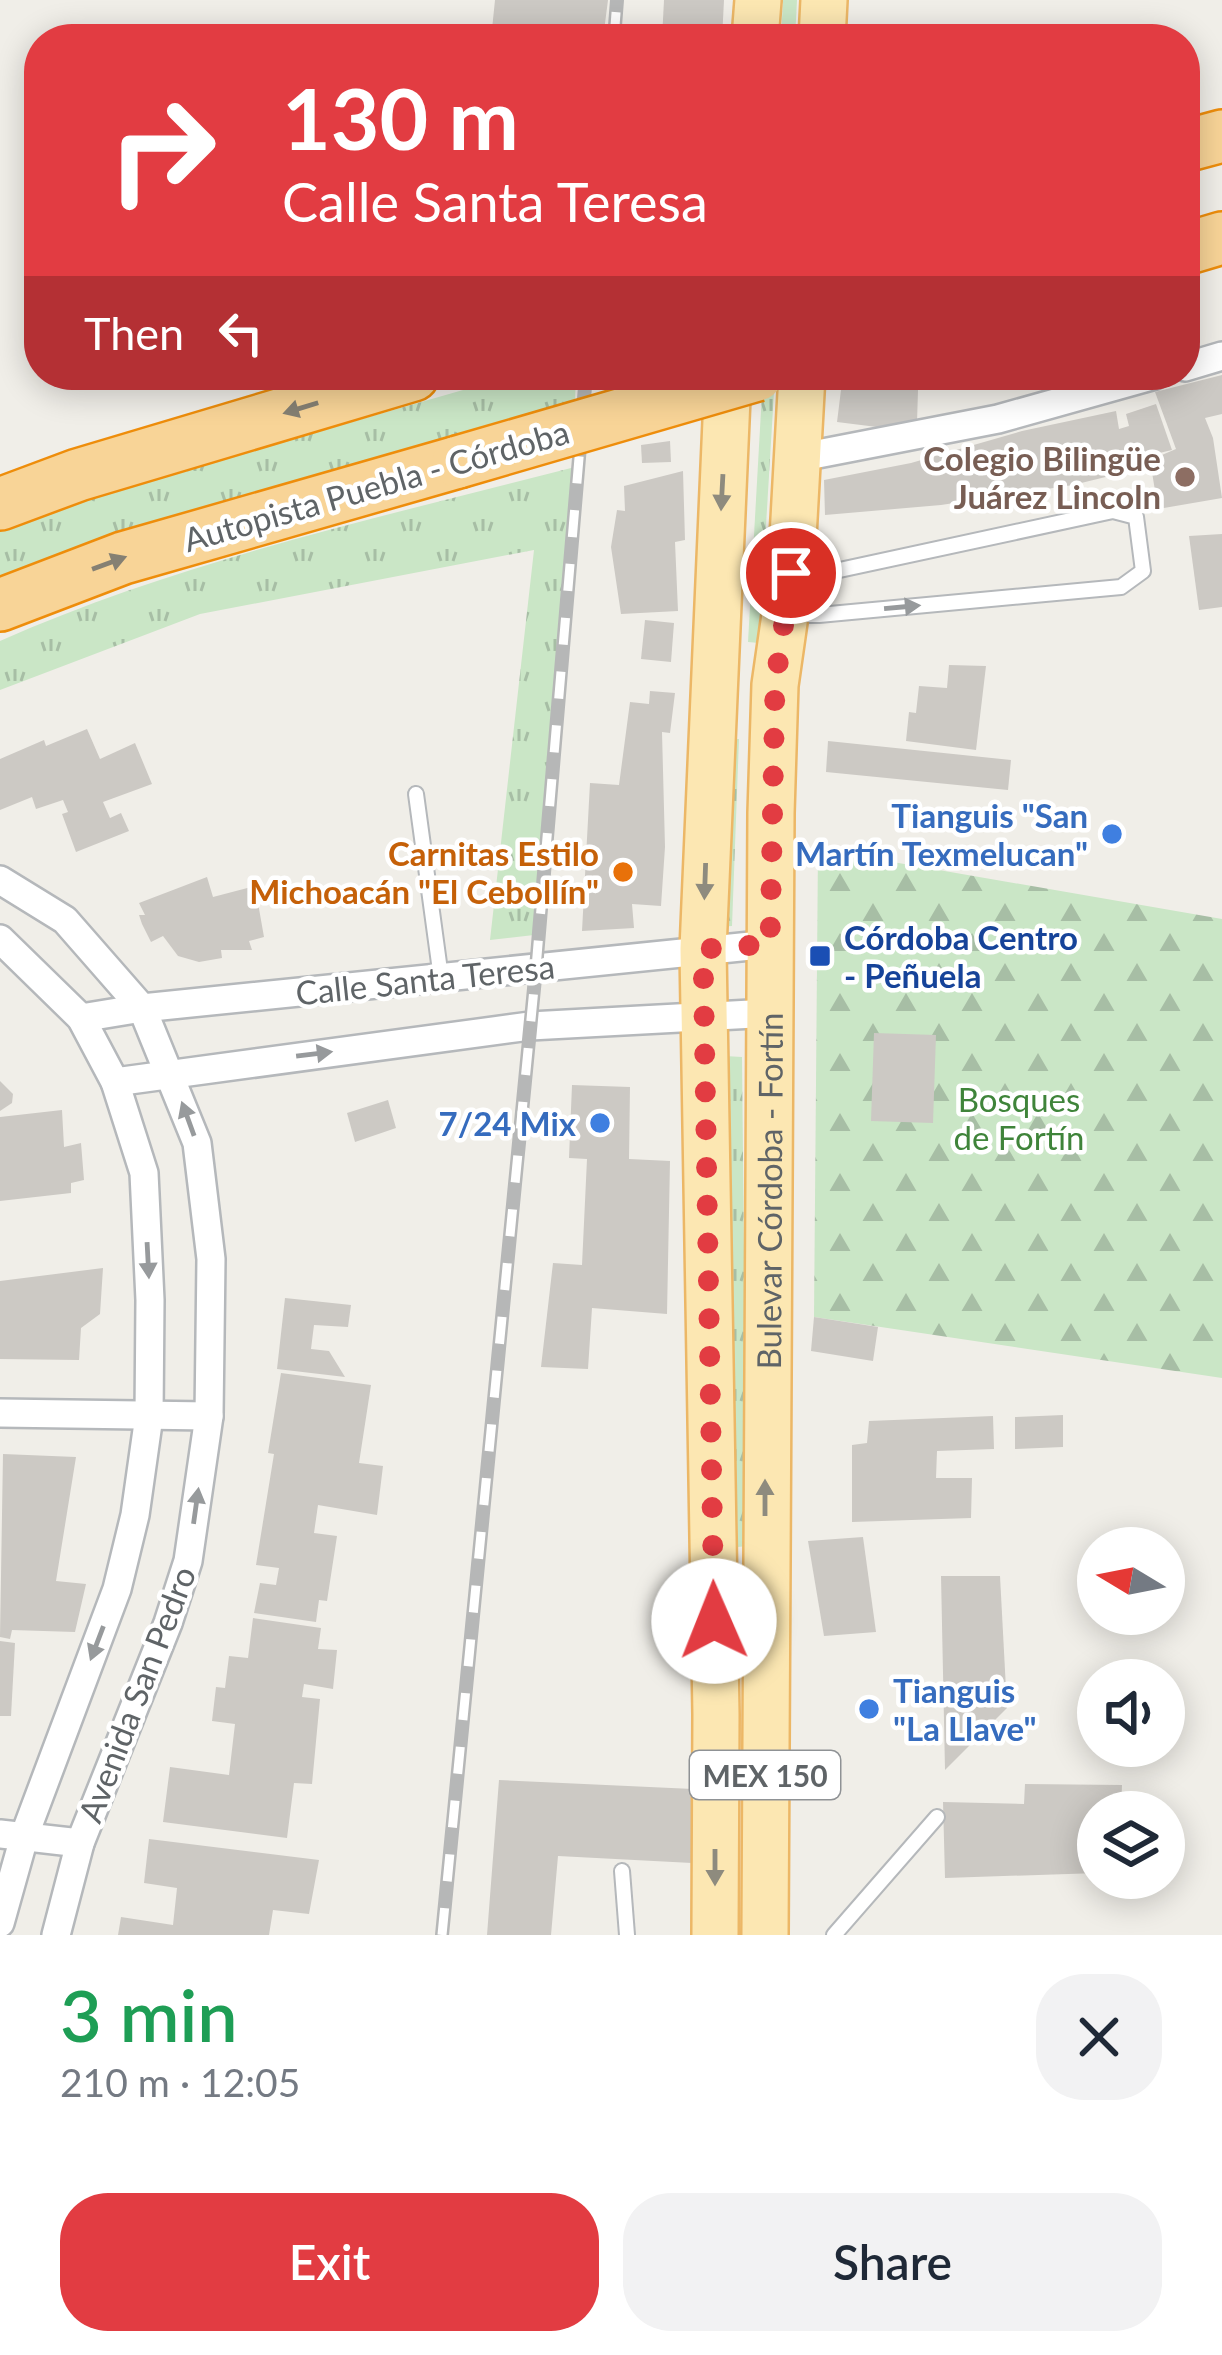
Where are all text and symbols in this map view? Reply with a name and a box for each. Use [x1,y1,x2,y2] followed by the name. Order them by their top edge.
[282,67,519,168] text: 130 m
[84,72,240,228] icon: right
[282,169,708,234] text: Calle Santa Teresa
[208,300,274,366] icon: left
[84,306,184,360] text: Then
[282,400,319,418] one-way arrow
[179,411,573,559] street label: Autopista Puebla - Córdoba
[923,438,1161,516] place label: Colegio Bilingüe Juárez Lincoln
[1172,464,1198,490] marker: Colegio Bilingüe Juárez Lincoln
[712,474,731,512] one-way arrow
[740,522,842,624] pin
[758,540,824,606] icon: arrive
[91,553,127,572] one-way arrow
[884,597,921,616] one-way arrow
[795,795,1088,873] place label: Tianguis "San Martín Texmelucan"
[1099,821,1125,847] marker: Tianguis "San Martín Texmelucan"
[249,833,599,911] place label: Carnitas Estilo Michoacán "El Cebollín"
[610,859,636,885] marker: Carnitas Estilo Michoacán "El Cebollín"
[695,863,714,901] one-way arrow
[844,917,1078,995] place label: Córdoba Centro - Peñuela
[807,943,833,969] marker: Córdoba Centro - Peñuela
[294,946,556,1012] street label: Calle Santa Teresa
[748,1012,790,1370] street label: Bulevar Córdoba - Fortín
[296,1045,333,1064] one-way arrow
[953,1079,1085,1157] park label: Bosques de Fortín
[178,1101,197,1137] one-way arrow
[439,1103,577,1143] place label: 7/24 Mix
[587,1110,613,1136] marker: 7/24 Mix
[139,1242,158,1280] one-way arrow
[755,1478,775,1516] one-way arrow
[187,1486,206,1524] one-way arrow
[1077,1527,1185,1635] north arrow
[1077,1527,1185,1899] map controls
[651,1558,777,1684] position arrow
[69,1561,203,1827] street label: Avenida San Pedro
[86,1626,105,1662] one-way arrow
[1077,1659,1185,1767] button: sound
[893,1670,1037,1748] place label: Tianguis "La Llave"
[856,1696,882,1722] marker: Tianguis "La Llave"
[690,1751,840,1799] road number: MEX 150
[1077,1791,1185,1899] button: layers
[705,1849,725,1887] one-way arrow
[60,1971,238,2057] text: 3 min
[1036,1974,1162,2100] button: close
[60,2059,300,2105] text: 210 m · 12:05
[60,2193,599,2331] button: Exit
[623,2193,1162,2331] button: Share

